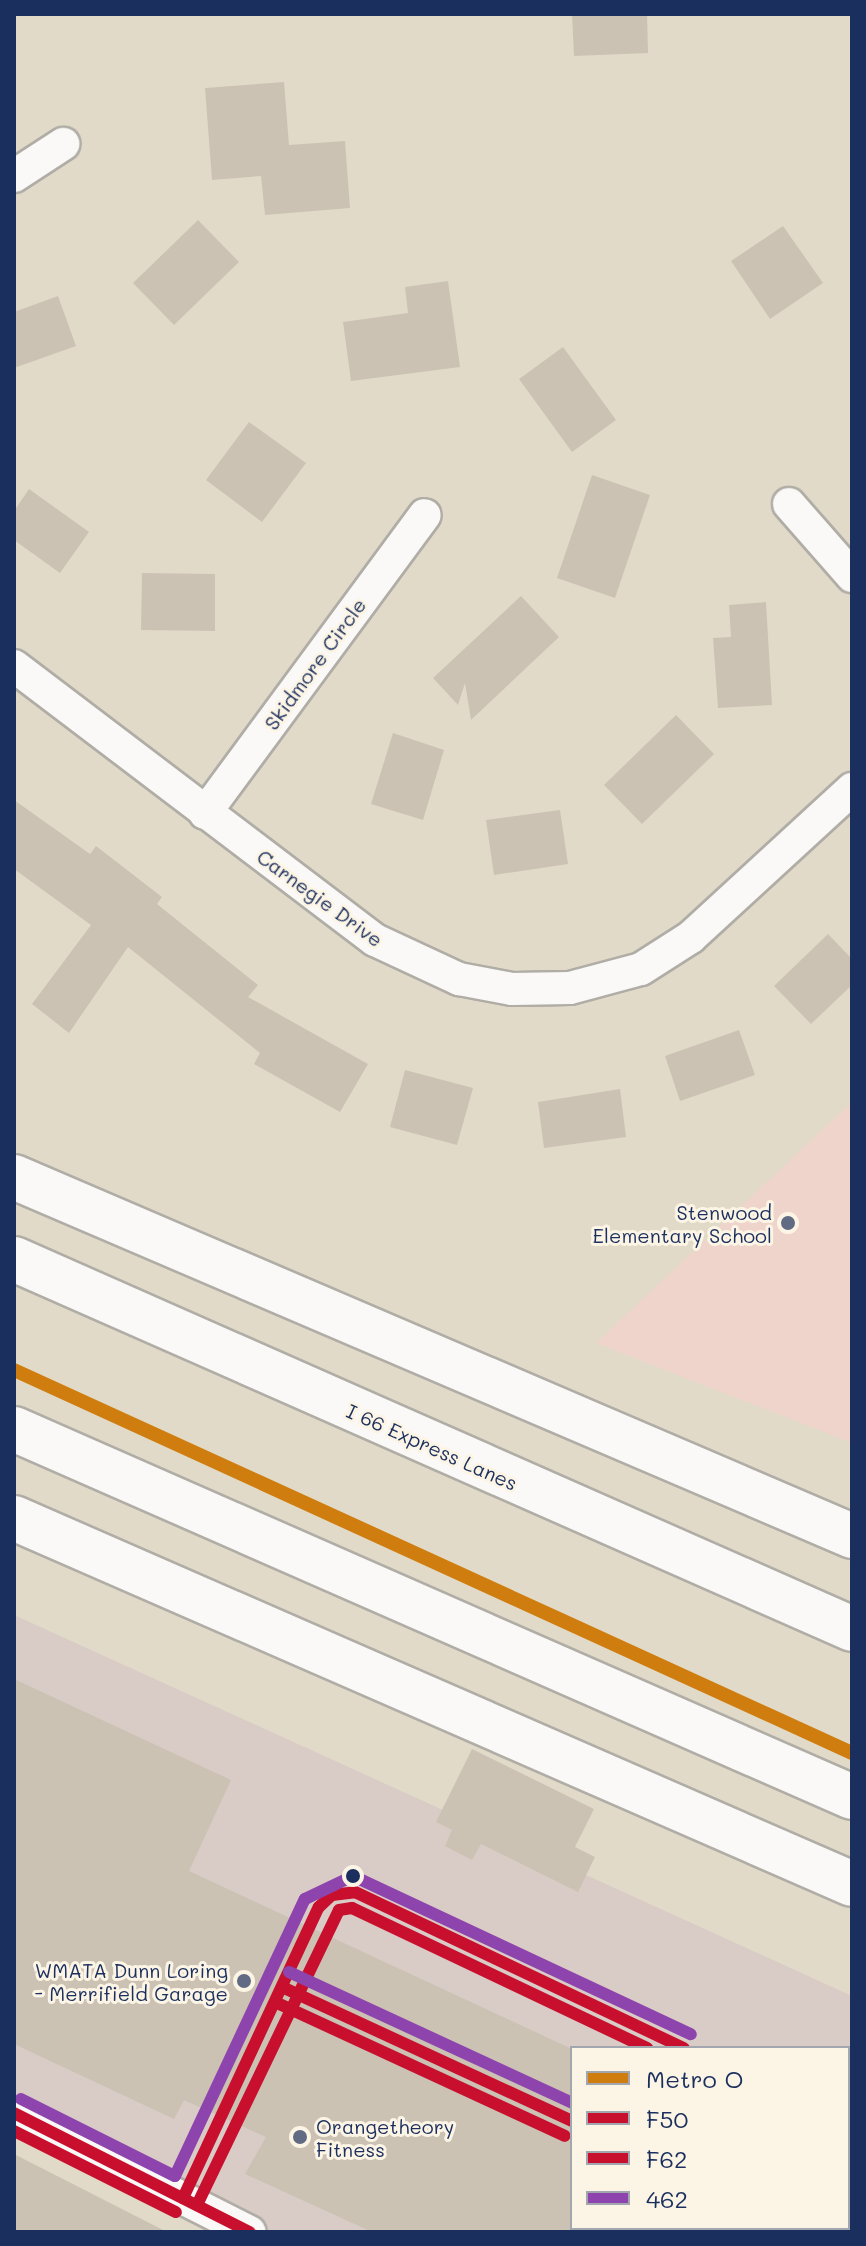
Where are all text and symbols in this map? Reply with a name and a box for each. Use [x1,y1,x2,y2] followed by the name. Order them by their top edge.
[259,593,371,735] street label: Skidmore Circle
[252,844,388,952] street label: Carnegie Drive
[593,1200,772,1247] place label: Stenwood Elementary School
[779,1214,797,1232] marker: Stenwood Elementary School
[343,1399,521,1495] street label: I 66 Express Lanes
[345,1868,361,1884] unlabelled marker
[35,1958,228,2005] place label: WMATA Dunn Loring - Merrifield Garage
[235,1972,253,1990] marker: WMATA Dunn Loring - Merrifield Garage
[570,2046,850,2230] legend
[646,2063,744,2094] text: Metro O
[646,2103,688,2134] text: F50
[316,2114,454,2161] place label: Orangetheory Fitness
[291,2128,309,2146] marker: Orangetheory Fitness
[646,2143,687,2174] text: F62
[646,2183,688,2214] text: 462

